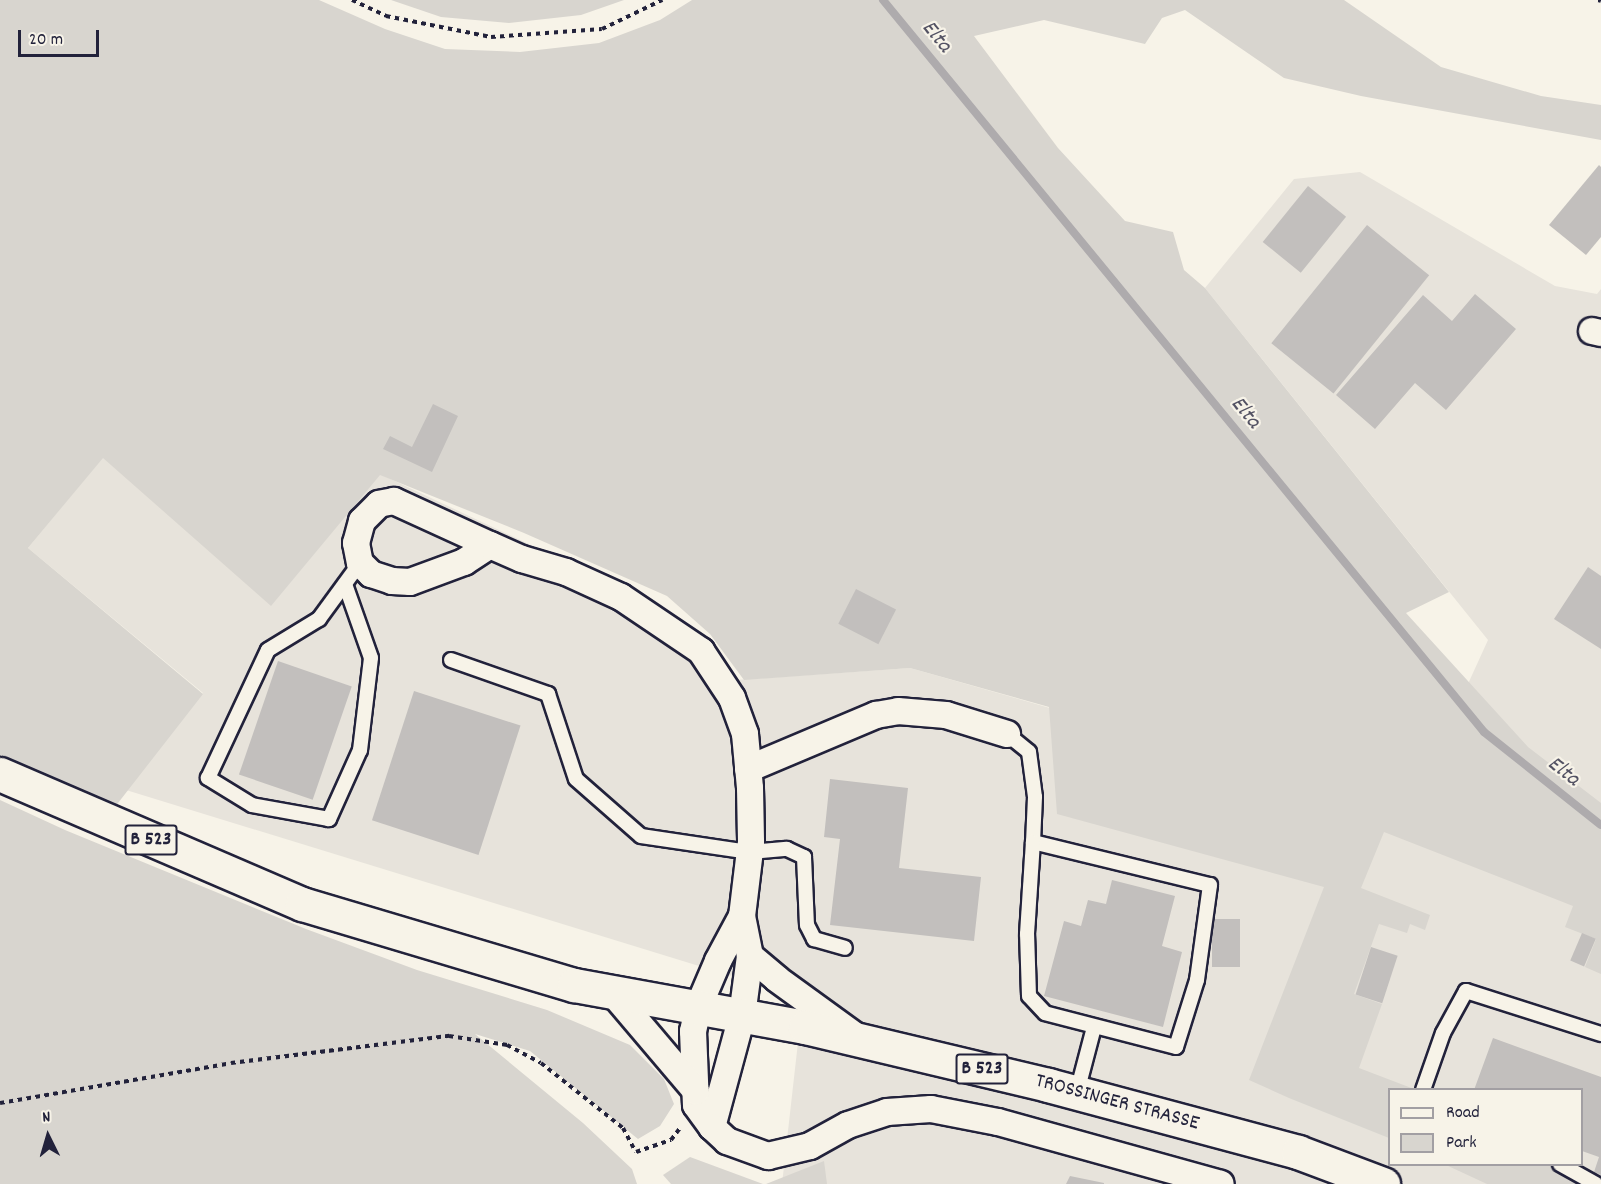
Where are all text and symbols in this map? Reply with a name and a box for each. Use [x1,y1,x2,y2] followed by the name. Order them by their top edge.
[915,16,957,58] water label: Elta
[21,18,102,56] scale bar
[29,28,63,53] text: 20 m
[1224,392,1266,434] water label: Elta
[1542,751,1584,793] water label: Elta
[124,823,178,857] road number: B 523
[955,1052,1009,1086] road number: B 523
[1032,1069,1202,1137] street label: TROSSINGER STRASSE
[1388,1088,1583,1166] legend
[1446,1101,1480,1126] text: Road
[18,1106,78,1166] north arrow
[41,1106,51,1129] text: N
[1446,1131,1477,1156] text: Park

